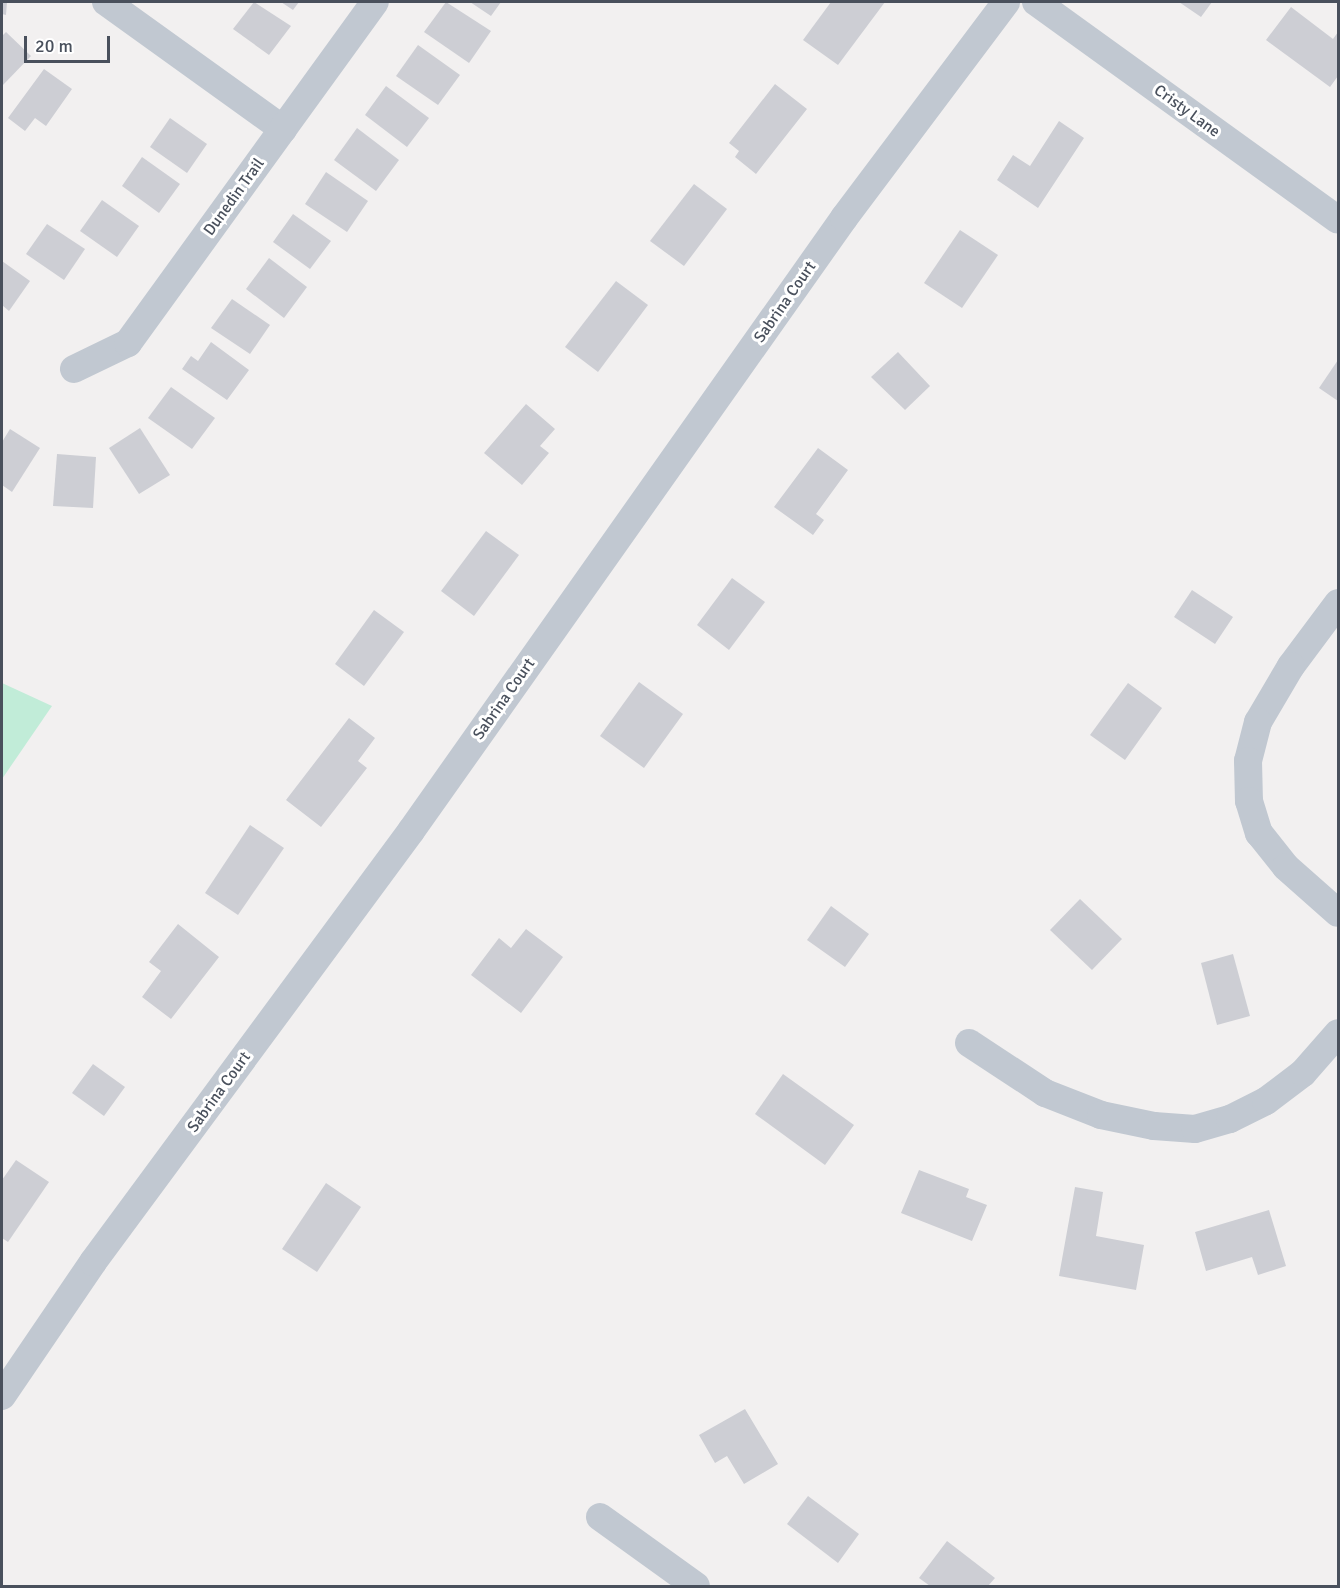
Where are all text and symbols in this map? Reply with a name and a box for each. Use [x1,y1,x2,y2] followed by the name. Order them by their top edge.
[27,24,112,62] scale bar
[35,35,73,57] text: 20 m
[1150,81,1224,141] street label: Cristy Lane
[200,155,268,239] street label: Dunedin Trail
[750,258,820,346] street label: Sabrina Court
[469,655,539,743] street label: Sabrina Court
[183,1048,255,1136] street label: Sabrina Court

